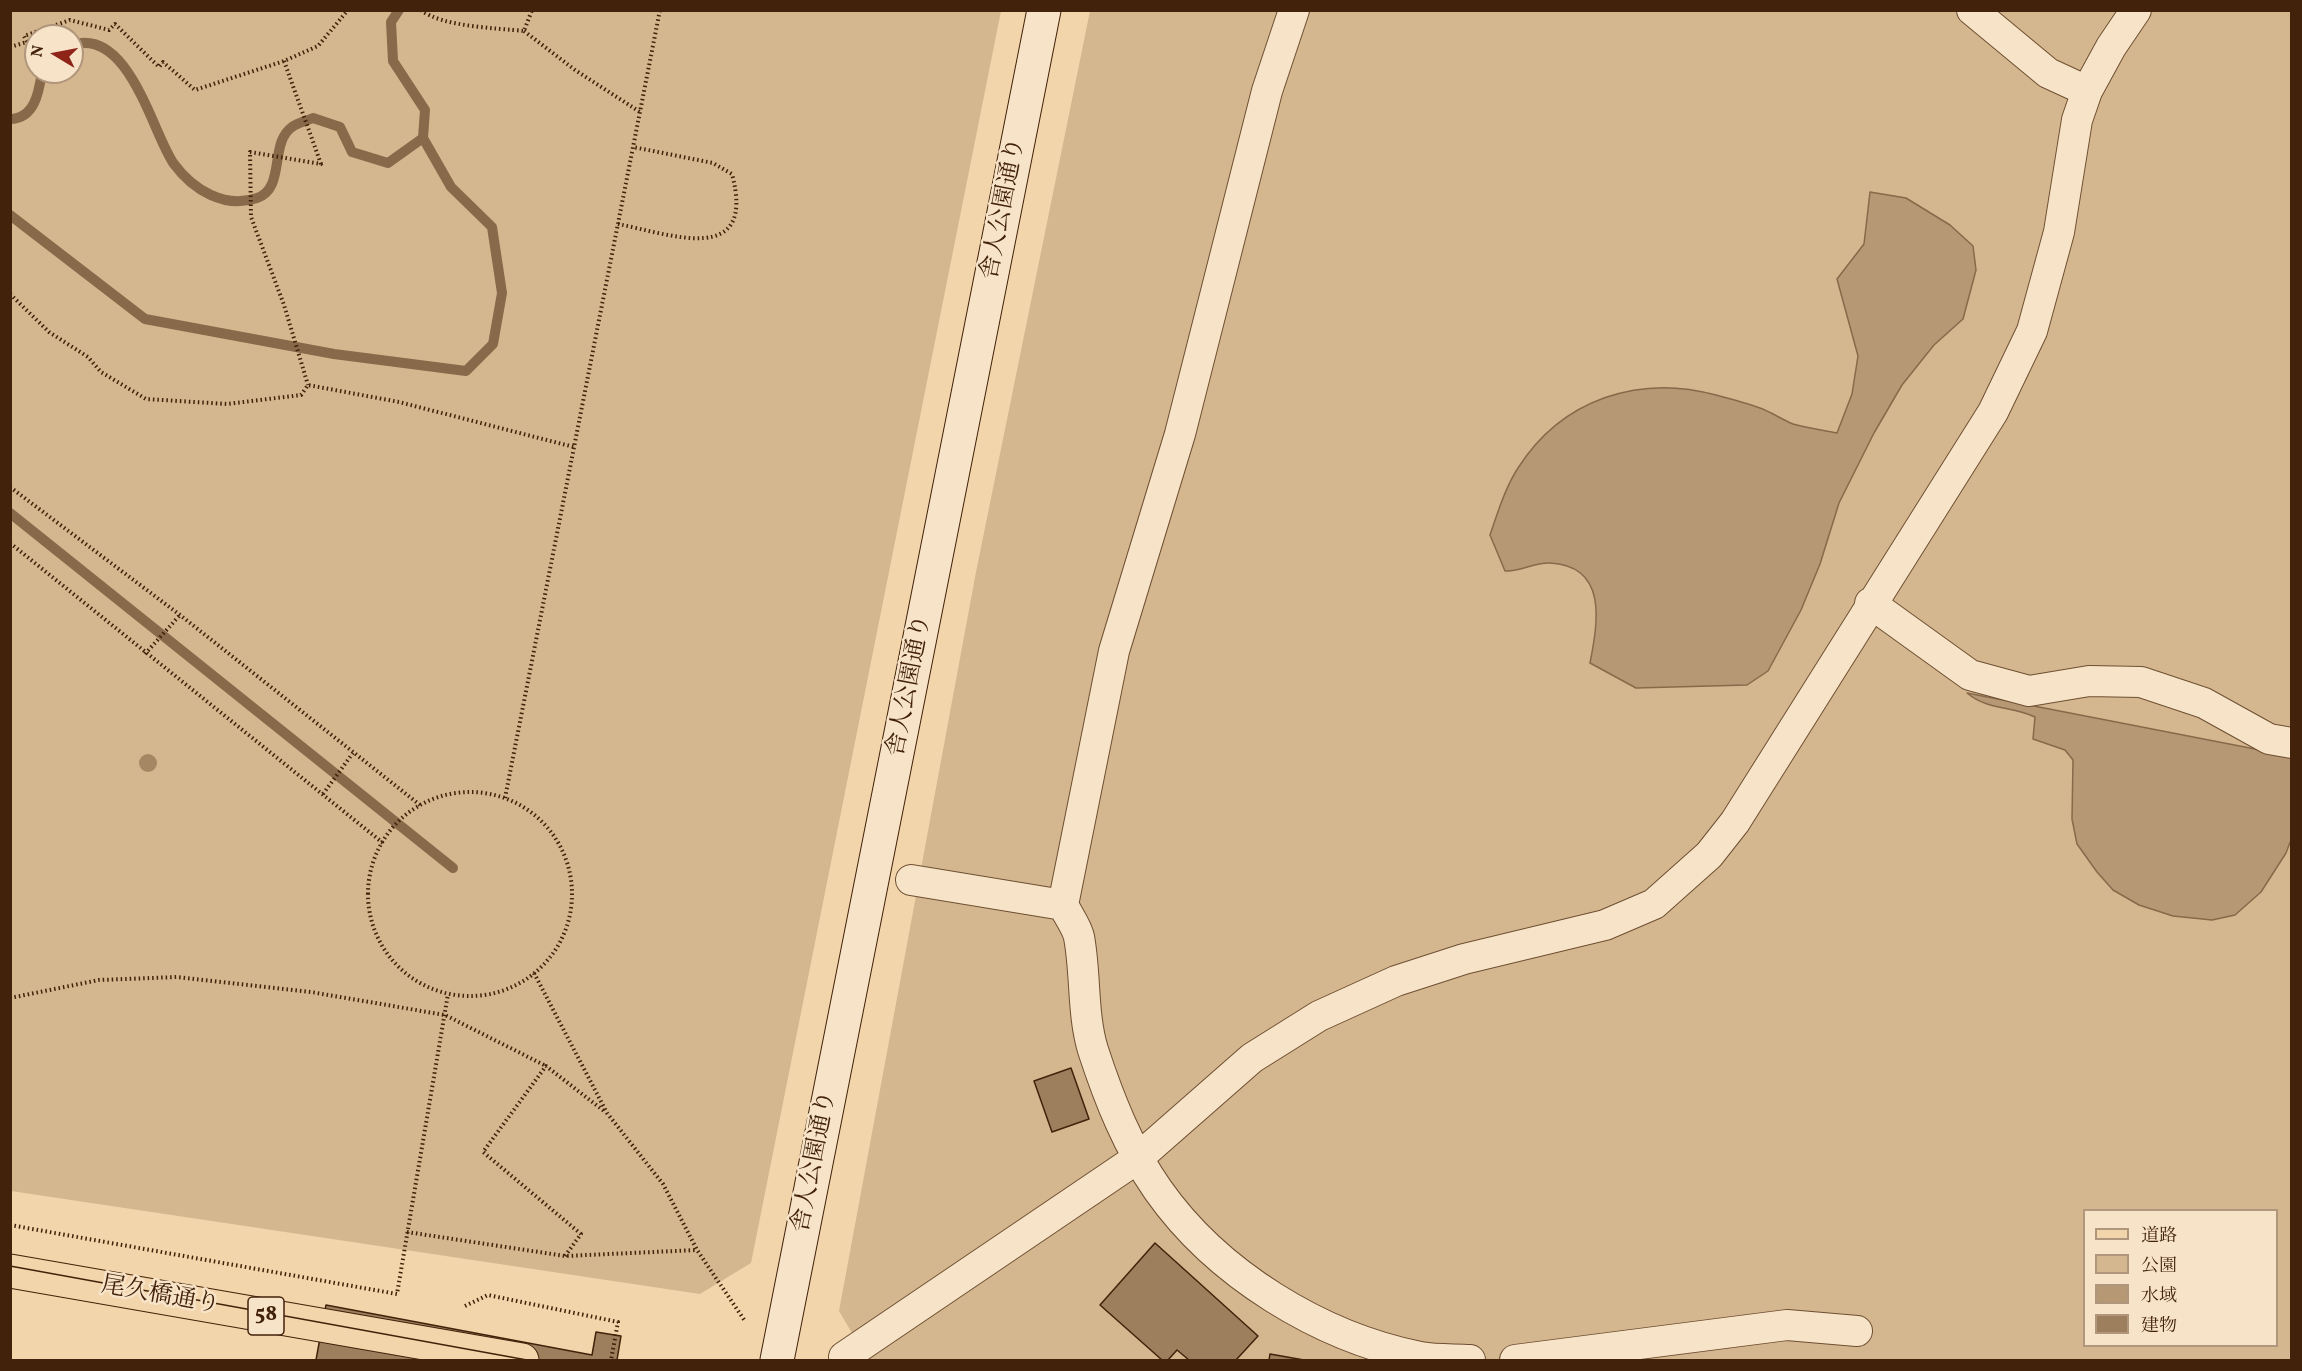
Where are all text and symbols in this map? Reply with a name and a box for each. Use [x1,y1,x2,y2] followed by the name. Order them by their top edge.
[24,24,84,84] north arrow
[26,44,50,59] text: N
[977,136,1033,282] street label: 舎人公園通り
[883,613,939,759] street label: 舎人公園通り
[788,1089,844,1235] street label: 舎人公園通り
[2083,1209,2278,1347] legend
[2141,1224,2177,1249] text: 道路
[2141,1254,2177,1279] text: 公園
[98,1272,222,1322] street label: 尾久橋通り
[2141,1284,2177,1309] text: 水域
[248,1297,284,1335] road number: 58
[2141,1314,2177,1339] text: 建物

